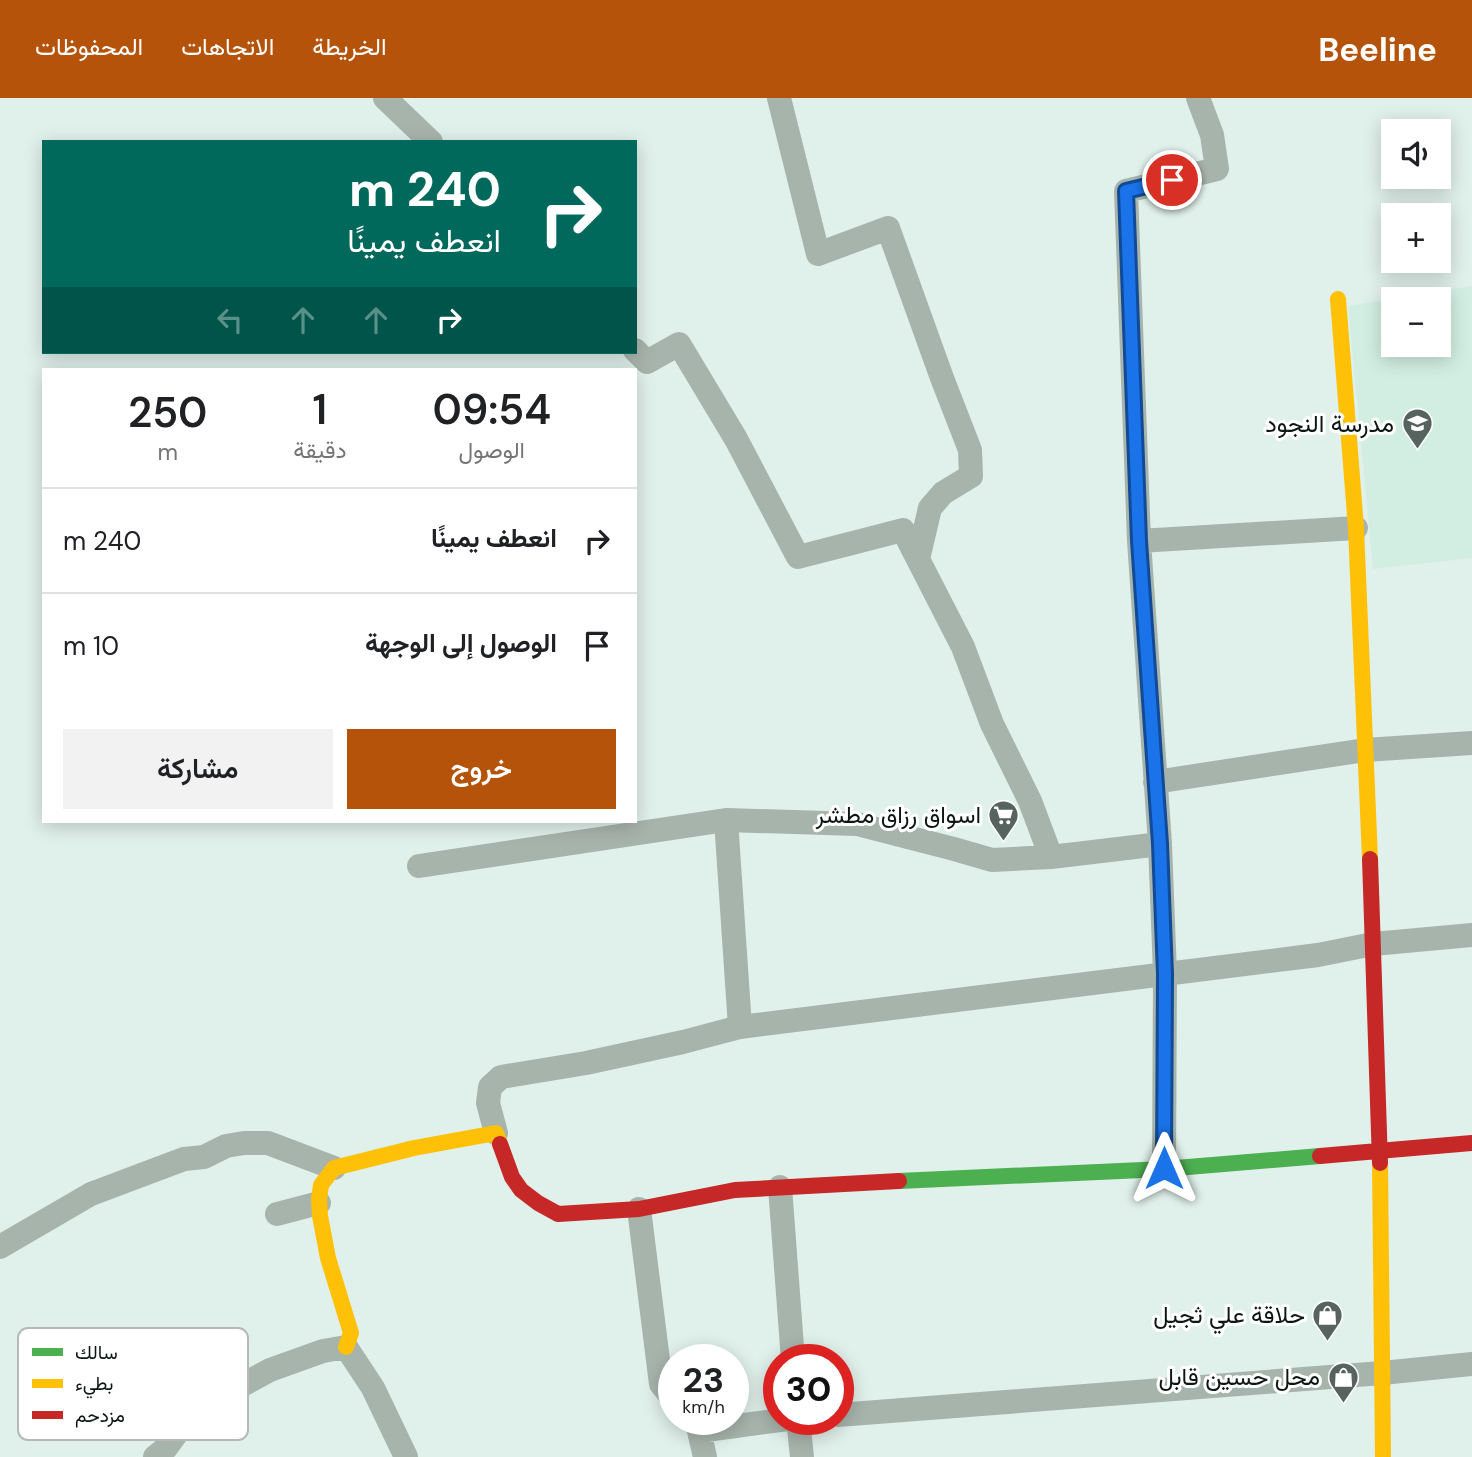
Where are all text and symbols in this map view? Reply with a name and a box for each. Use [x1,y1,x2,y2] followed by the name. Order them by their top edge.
[1318,28,1437,71] text: Beeline
[35,31,143,62] text: المحفوظات
[181,31,274,62] text: الاتجاهات
[312,31,387,62] text: الخريطة
[1381,119,1451,357] map controls
[1381,119,1451,189] button: sound
[1142,150,1202,210] pin
[349,157,501,221] text: 240 m
[1153,161,1191,199] icon: arrive
[525,168,616,259] icon: right
[1381,203,1451,273] button: +
[347,220,501,262] text: انعطف يمينًا
[1381,287,1451,357] button: −
[211,301,249,339] icon: left
[284,301,322,339] icon: ahead
[357,301,395,339] icon: ahead
[430,301,468,339] icon: right
[313,382,327,437] text: 1
[432,382,551,437] text: 09:54
[128,385,207,440] text: 250
[1400,407,1434,451] school or university icon: مدرسة النجود
[1265,408,1394,439] place label: مدرسة النجود
[293,435,347,465] text: دقيقة
[459,435,525,465] text: الوصول
[157,437,178,467] text: m
[431,521,557,555] text: انعطف يمينًا
[578,522,616,560] icon: right
[63,524,141,558] text: 240 m
[365,626,557,660] text: الوصول إلى الوجهة
[578,627,616,665] icon: arrive
[63,629,119,663] text: 10 m
[63,729,333,809] button: مشاركة
[347,729,616,809] button: خروج
[987,798,1021,842] supermarket icon: اسواق رزاق مطشر
[815,799,981,830] place label: اسواق رزاق مطشر
[1127,1131,1201,1205] position arrow
[1311,1298,1345,1342] shop icon: حلاقة علي ثجيل
[1153,1299,1305,1334] place label: حلاقة علي ثجيل
[18,1328,248,1440] legend
[75,1340,118,1365] text: سالك
[763,1344,854,1435] speed limit sign: 30
[683,1357,724,1403] text: 23
[1326,1360,1360,1404] shop icon: محل حسين قابل
[1158,1361,1320,1392] place label: محل حسين قابل
[75,1371,113,1399] text: بطيء
[682,1395,725,1419] text: km/h
[75,1403,125,1428] text: مزدحم

